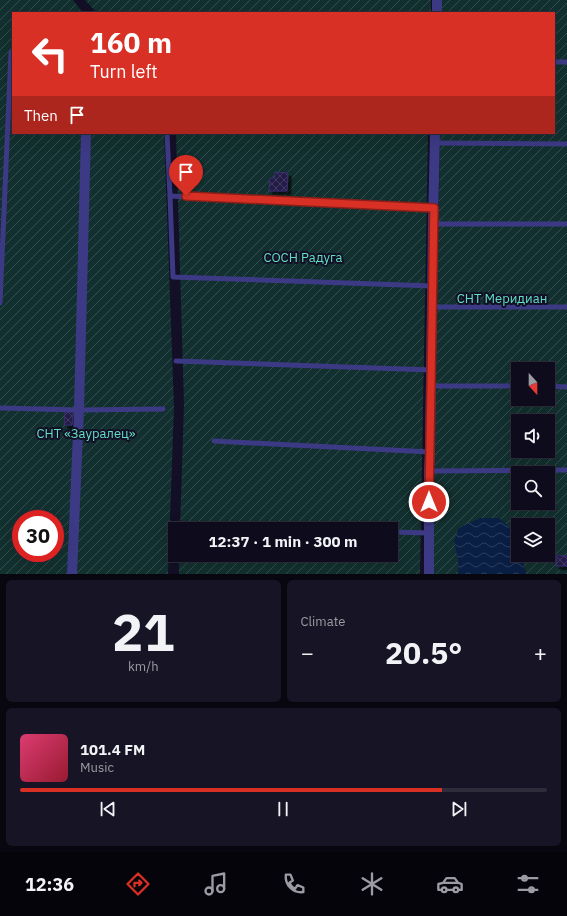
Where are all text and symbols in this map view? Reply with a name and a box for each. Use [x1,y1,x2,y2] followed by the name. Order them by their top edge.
[90,24,172,61] text: 160 m
[24,28,76,80] icon: left
[90,60,158,83] text: Turn left
[66,104,88,126] icon: arrive
[24,106,58,125] text: Then
[169,155,203,196] pin
[175,161,197,183] icon: arrive
[263,249,343,266] park label: СОСН Радуга
[457,290,547,307] park label: СНТ Меридиан
[511,362,555,406] north arrow
[511,362,555,562] map controls
[511,414,555,458] button: sound
[37,425,136,442] park label: СНТ «Зауралец»
[511,466,555,510] button: search
[408,481,450,523] position arrow
[12,510,64,562] speed limit sign: 30
[511,518,555,562] button: layers
[209,532,357,551] text: 12:37 · 1 min · 300 m
[112,598,174,665] text: 21
[301,613,345,630] text: Climate
[385,633,462,672] text: 20.5°
[301,638,314,667] text: −
[534,638,547,667] text: +
[128,658,159,675] text: km/h
[80,740,145,759] text: 101.4 FM
[80,759,114,776] text: Music
[97,798,119,820] icon: previous
[272,798,294,820] icon: pause
[448,798,470,820] icon: next
[124,870,152,898] icon: directions
[202,870,230,898] icon: music
[280,870,308,898] icon: phone
[358,870,386,898] icon: climate
[436,870,464,898] icon: car
[514,870,542,898] icon: filters
[25,873,74,896] text: 12:36

